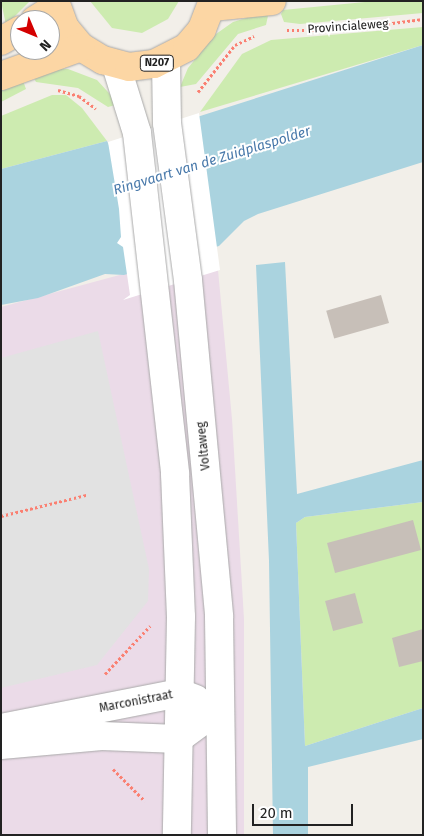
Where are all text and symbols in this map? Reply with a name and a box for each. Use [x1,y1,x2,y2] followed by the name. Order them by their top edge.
[10,10,60,60] north arrow
[307,17,389,37] street label: Provincialeweg
[36,36,55,55] text: N
[140,54,174,72] road number: N207
[111,123,313,199] water label: Ringvaart van de Zuidplaspolder
[194,421,214,471] street label: Voltaweg
[98,688,174,716] street label: Marconistraat
[254,794,355,826] scale bar
[260,804,293,822] text: 20 m

